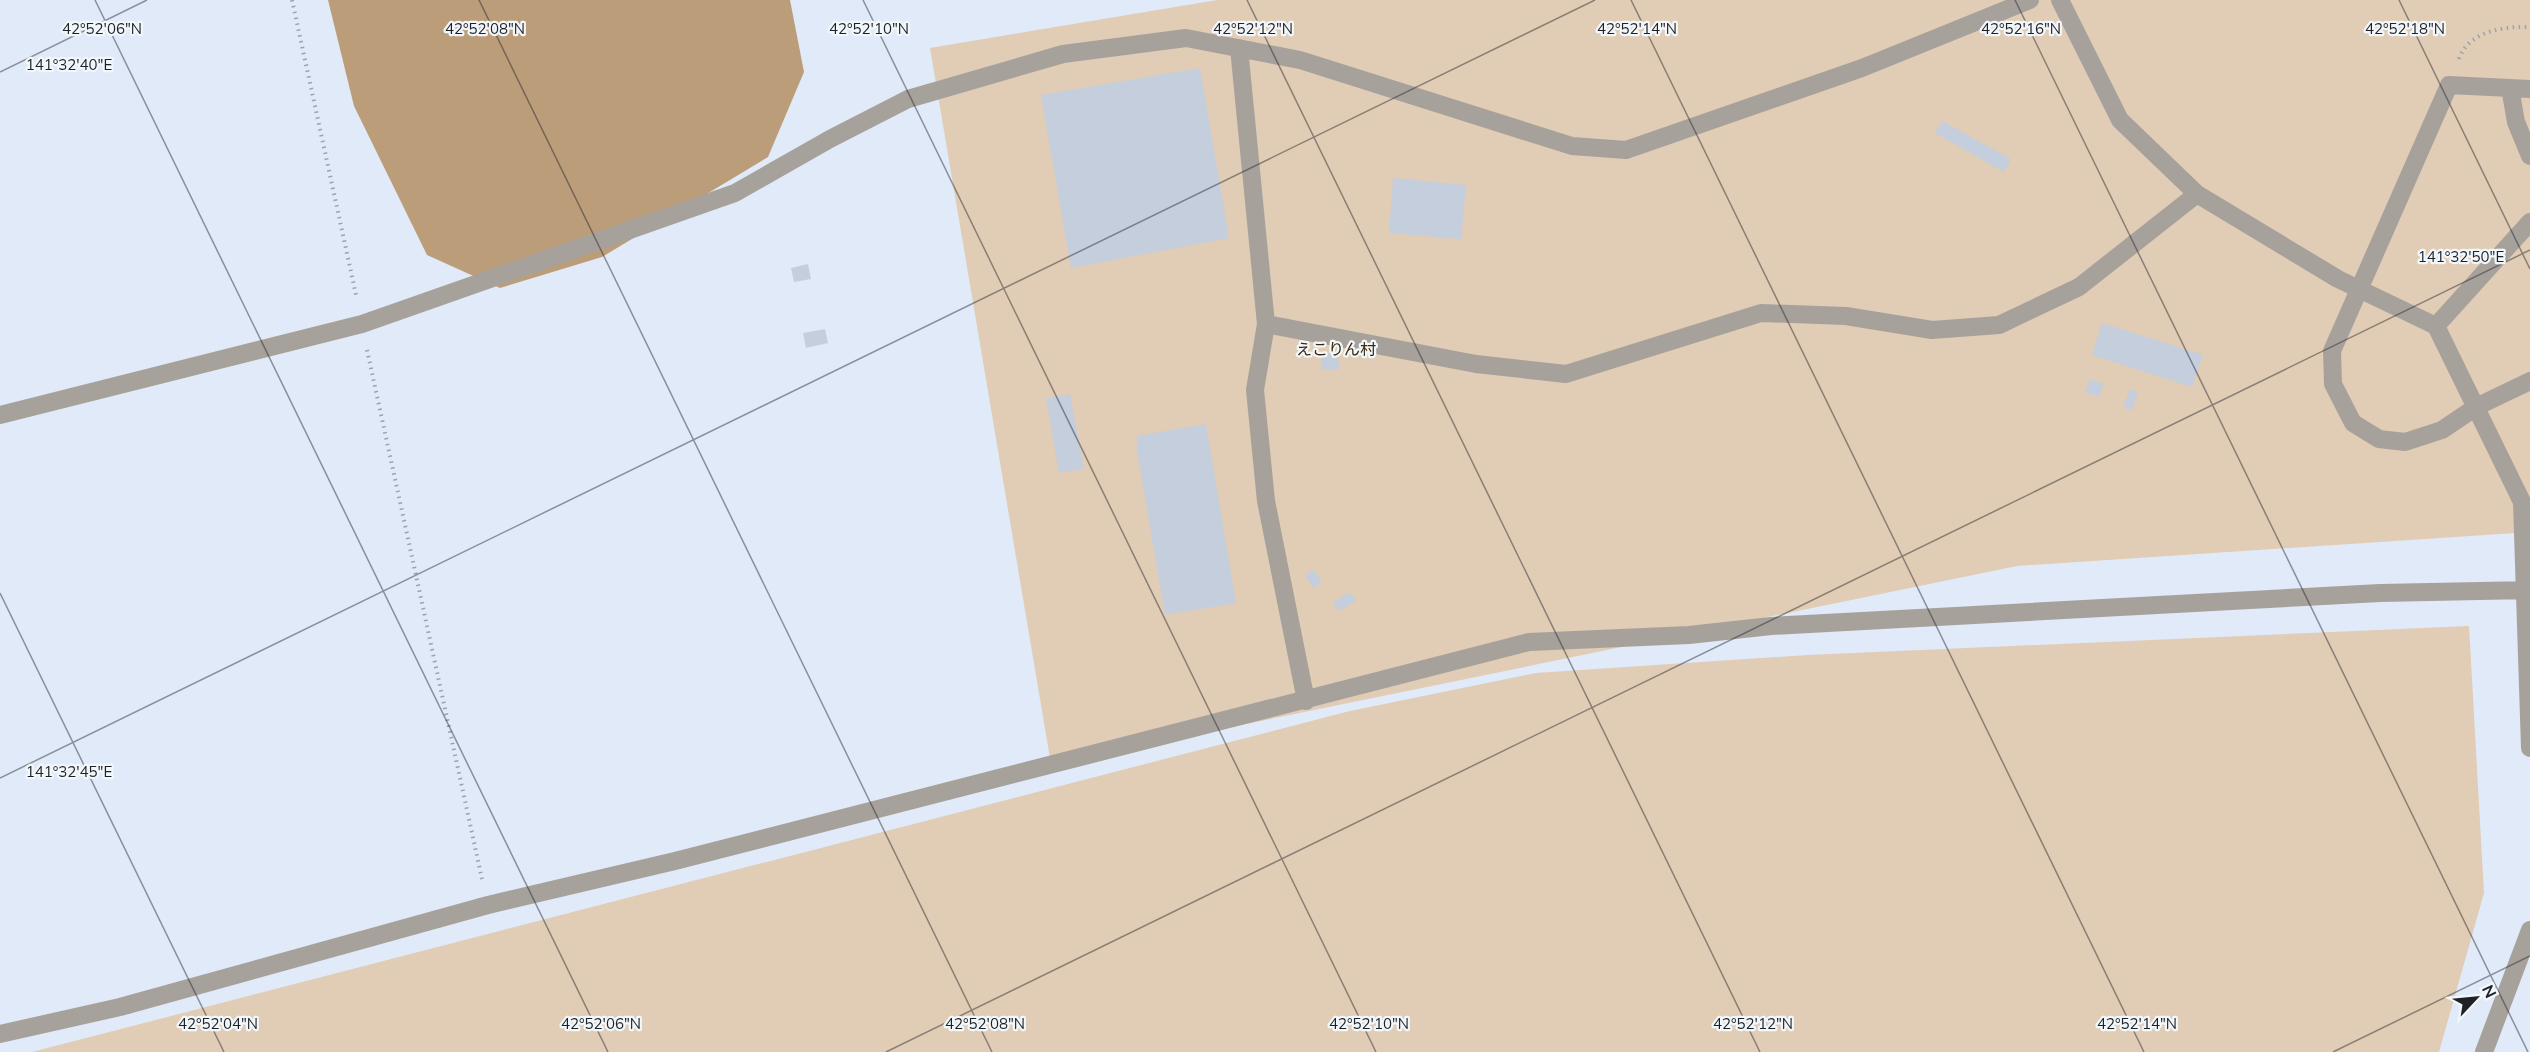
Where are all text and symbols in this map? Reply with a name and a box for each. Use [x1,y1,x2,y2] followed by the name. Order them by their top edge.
[62,19,142,38] text: 42°52'06"N
[445,19,525,38] text: 42°52'08"N
[829,19,909,38] text: 42°52'10"N
[1213,19,1293,38] text: 42°52'12"N
[1597,19,1677,38] text: 42°52'14"N
[1981,19,2061,38] text: 42°52'16"N
[2365,19,2445,38] text: 42°52'18"N
[26,55,112,74] text: 141°32'40"E
[2418,247,2504,266] text: 141°32'50"E
[1296,339,1376,359] park label: えこりん村
[26,762,112,781] text: 141°32'45"E
[2446,968,2506,1028] north arrow
[2478,982,2501,1001] text: N
[178,1014,258,1033] text: 42°52'04"N
[561,1014,641,1033] text: 42°52'06"N
[945,1014,1025,1033] text: 42°52'08"N
[1329,1014,1409,1033] text: 42°52'10"N
[1713,1014,1793,1033] text: 42°52'12"N
[2097,1014,2177,1033] text: 42°52'14"N

